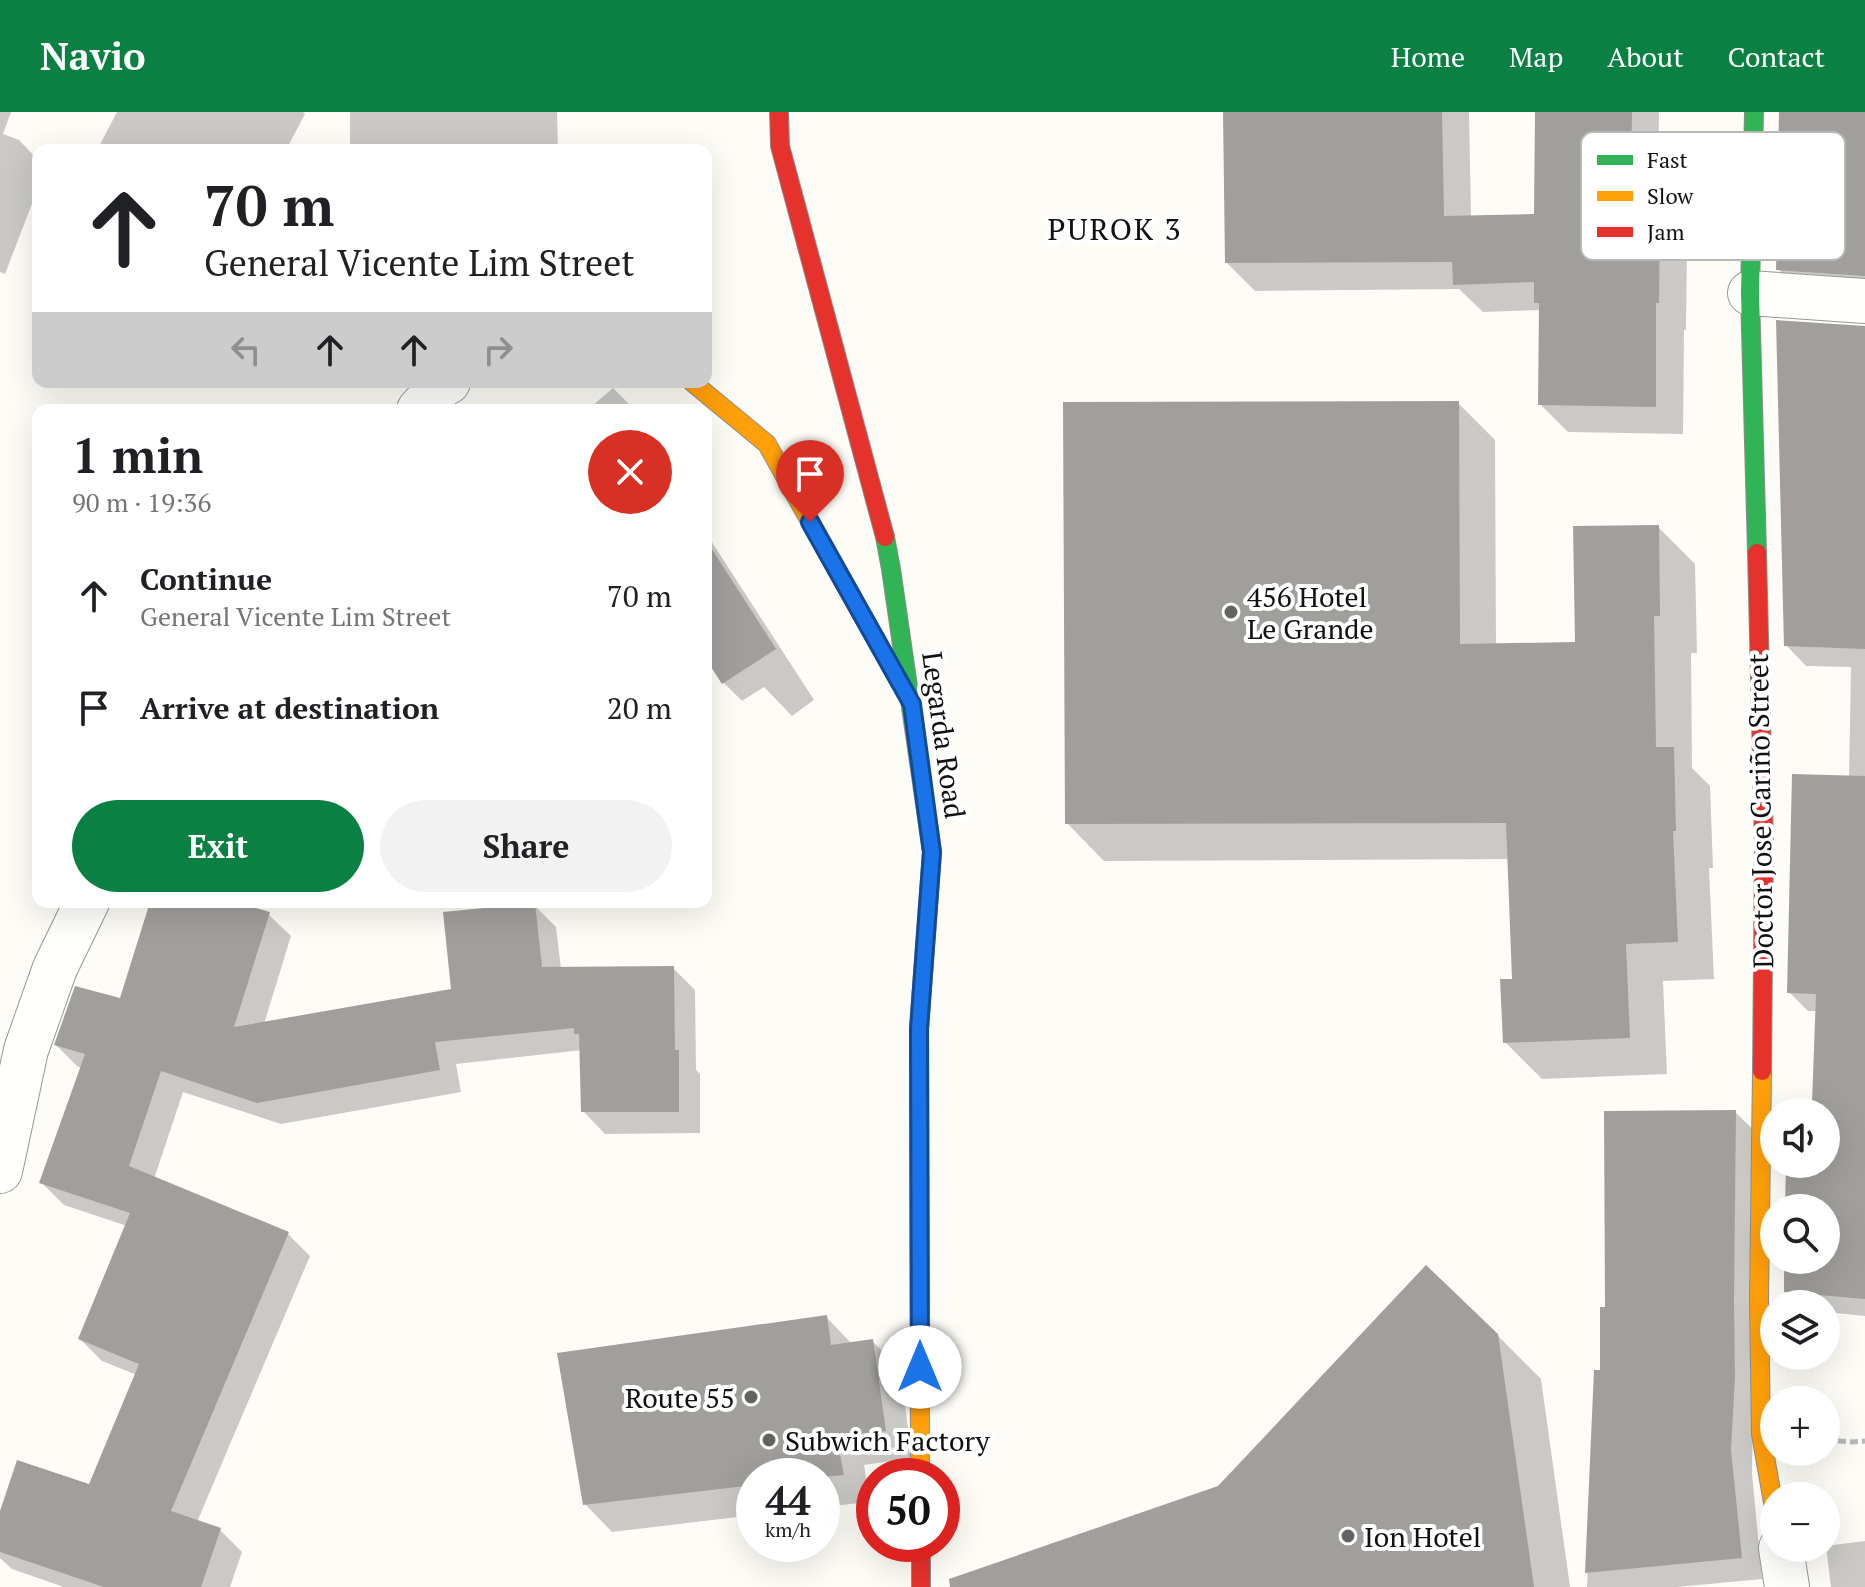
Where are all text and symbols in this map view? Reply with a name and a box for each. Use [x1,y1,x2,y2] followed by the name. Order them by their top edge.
[40,31,146,81] text: Navio
[1391,38,1465,75] text: Home
[1509,38,1563,75] text: Map
[1607,38,1684,75] text: About
[1728,38,1825,75] text: Contact
[1581,132,1845,260] legend
[1647,145,1688,174] text: Fast
[204,168,334,242] text: 70 m
[72,176,176,280] icon: ahead
[1647,181,1694,210] text: Slow
[1047,209,1183,249] district label: PUROK 3
[1647,217,1685,246] text: Jam
[204,239,635,286] text: General Vicente Lim Street
[224,328,268,372] icon: left
[308,328,352,372] icon: ahead
[392,328,436,372] icon: ahead
[476,328,520,372] icon: right
[72,423,203,487] text: 1 min
[588,430,672,514] button: close
[776,440,844,522] pin
[788,452,832,496] icon: arrive
[72,485,211,519] text: 90 m · 19:36
[140,559,272,599] text: Continue
[72,574,116,618] icon: ahead
[607,576,672,616] text: 70 m
[1247,578,1374,647] place label: 456 Hotel Le Grande
[140,599,451,633] text: General Vicente Lim Street
[1222,603,1240,621] marker: 456 Hotel Le Grande
[914,649,974,821] street label: Legarda Road
[1739,653,1781,969] street label: Doctor Jose Cariño Street
[72,686,116,730] icon: arrive
[140,688,439,728] text: Arrive at destination
[607,688,672,728] text: 20 m
[72,800,364,892] button: Exit
[380,800,672,892] button: Share
[1760,1098,1840,1562] map controls
[1760,1098,1840,1178] button: sound
[1760,1194,1840,1274] button: search
[1760,1290,1840,1370] button: layers
[878,1325,962,1409] position arrow
[625,1379,735,1416] place label: Route 55
[1760,1386,1840,1466] button: +
[742,1388,760,1406] marker: Route 55
[785,1422,991,1459] place label: Subwich Factory
[760,1431,778,1449] marker: Subwich Factory
[856,1458,960,1562] speed limit sign: 50
[765,1473,811,1526] text: 44
[1760,1482,1840,1562] button: −
[765,1516,811,1543] text: km/h
[1364,1518,1481,1555] place label: Ion Hotel
[1339,1527,1357,1545] marker: Ion Hotel

